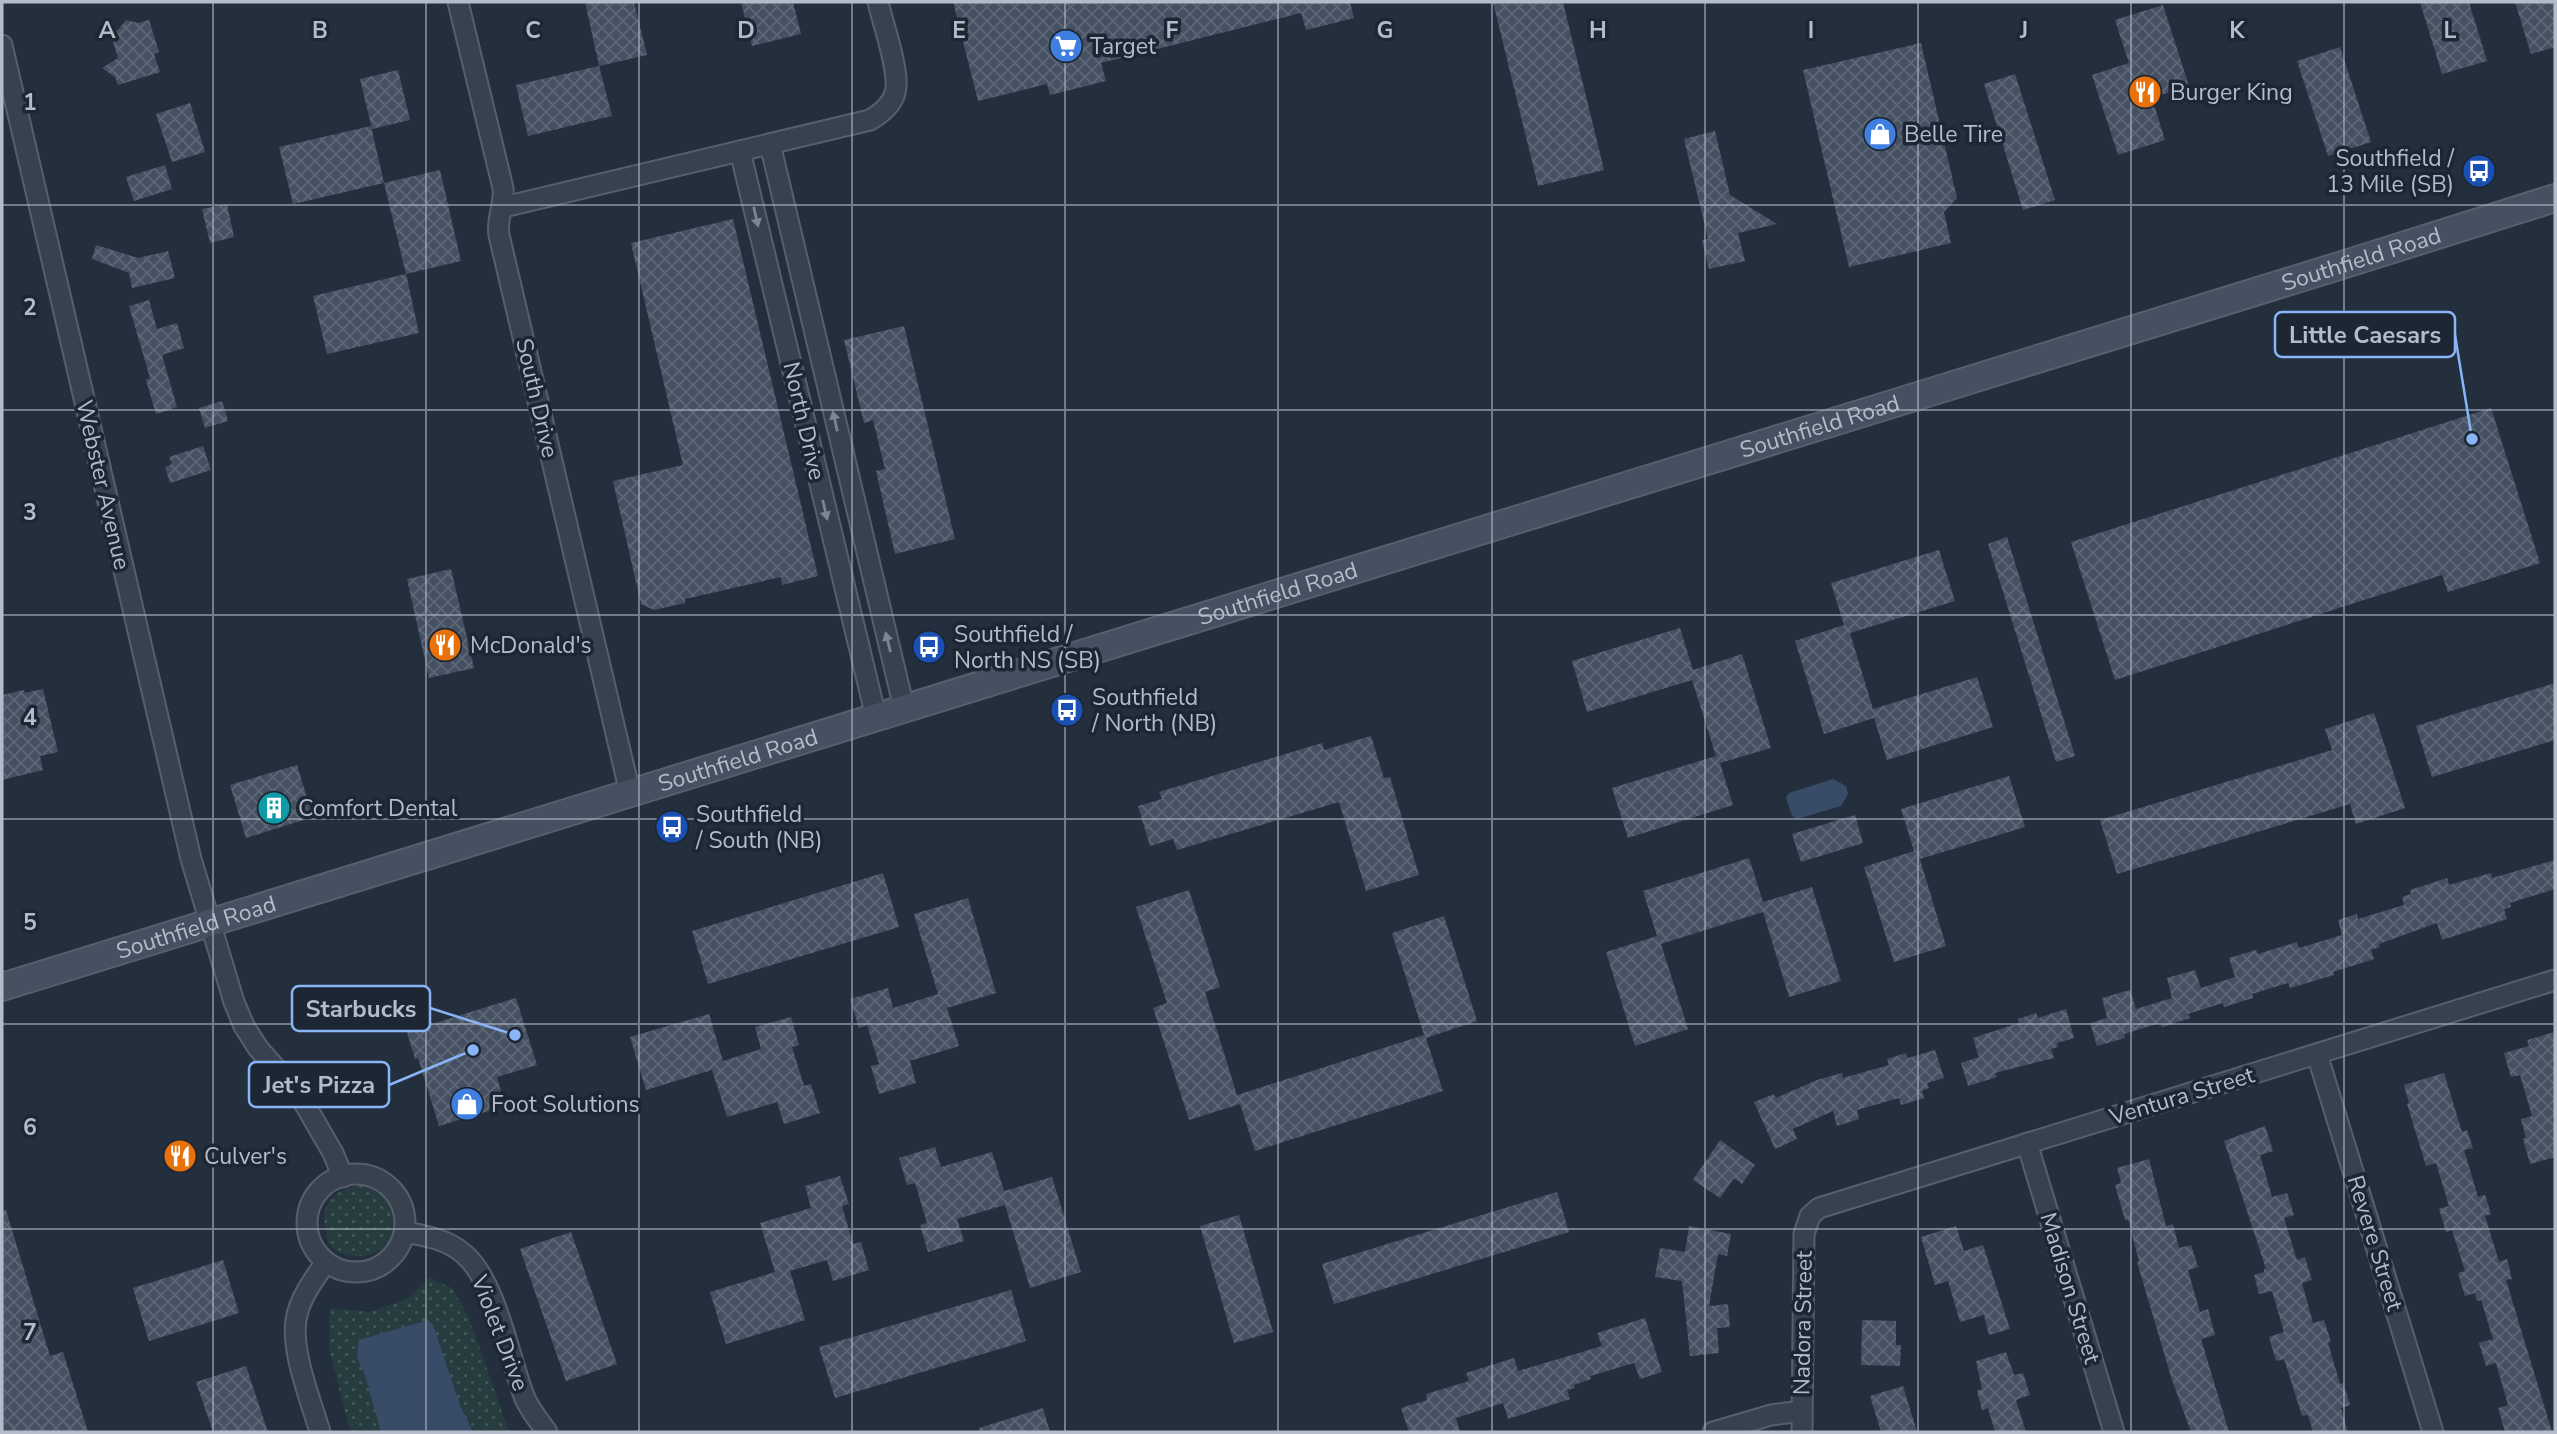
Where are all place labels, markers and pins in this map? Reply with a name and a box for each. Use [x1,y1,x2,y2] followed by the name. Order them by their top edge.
[1047,27,1085,65] supermarket icon: Target
[1090,31,1157,62] place label: Target
[2126,73,2164,111] restaurant icon: Burger King
[2170,77,2293,108] place label: Burger King
[1861,115,1899,153] shop icon: Belle Tire
[1904,119,2003,150] place label: Belle Tire
[2326,143,2454,200] place label: Southfield / 13 Mile (SB)
[2460,152,2498,190] bus stop icon: Southfield / 13 Mile (SB)
[2275,312,2455,357] callout: Little Caesars
[954,619,1101,676] place label: Southfield / North NS (SB)
[426,626,464,664] restaurant icon: McDonald's
[910,628,948,666] bus stop icon: Southfield / North NS (SB)
[470,630,592,661] place label: McDonald's
[1091,682,1217,739] place label: Southfield / North (NB)
[1048,691,1086,729] bus stop icon: Southfield / North (NB)
[255,789,293,827] building icon: Comfort Dental
[298,793,458,824] place label: Comfort Dental
[695,799,822,856] place label: Southfield / South (NB)
[653,808,691,846] bus stop icon: Southfield / South (NB)
[292,986,430,1031] callout: Starbucks
[249,1062,389,1107] callout: Jet's Pizza
[448,1085,486,1123] shop icon: Foot Solutions
[491,1089,640,1120] place label: Foot Solutions
[161,1137,199,1175] restaurant icon: Culver's
[204,1141,287,1172] place label: Culver's

